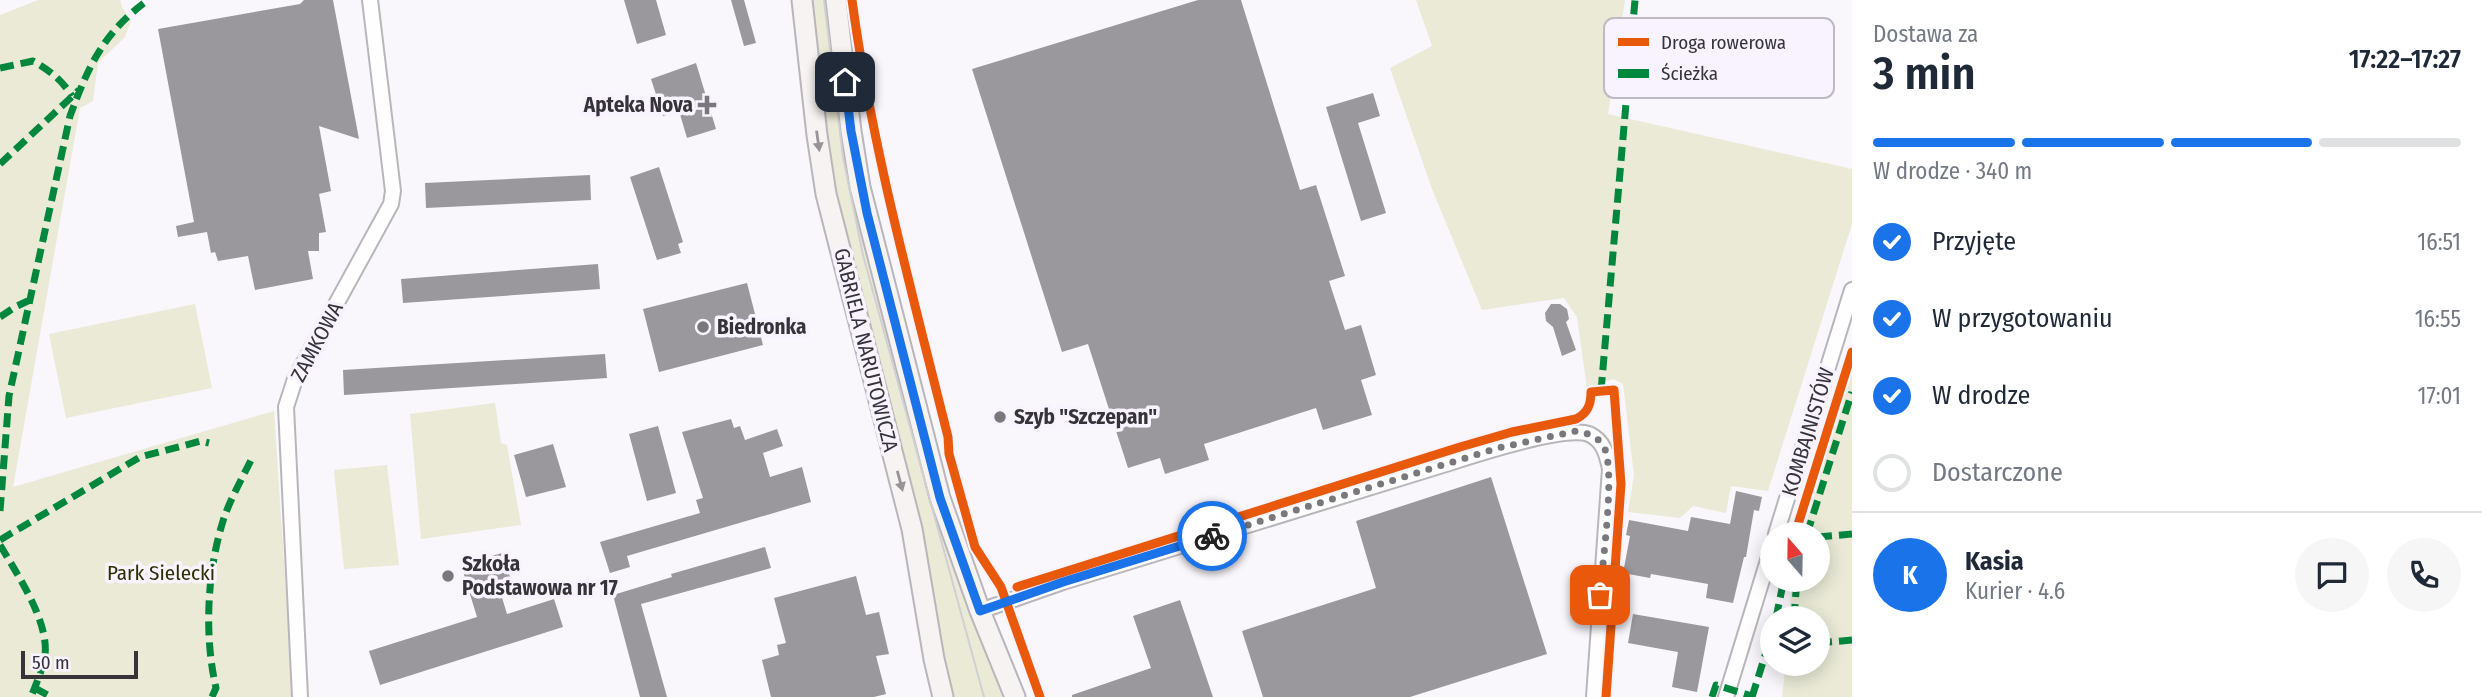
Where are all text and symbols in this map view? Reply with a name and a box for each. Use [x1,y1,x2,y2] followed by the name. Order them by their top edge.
[1604,18,1834,98] legend
[1873,20,1978,48] text: Dostawa za
[1661,31,1786,54] text: Droga rowerowa
[2349,44,2461,75] text: 17:22–17:27
[1873,46,1976,101] text: 3 min
[815,52,875,112] pin
[1661,62,1718,85] text: Ścieżka
[826,63,864,101] icon: home
[583,92,693,118] place label: Apteka Nova
[699,97,715,113] marker: Apteka Nova
[813,130,824,152] one-way arrow
[1873,157,2032,185] text: W drodze · 340 m
[1873,223,1911,261] icon: check
[1932,226,2016,257] text: Przyjęte
[2417,228,2461,256] text: 16:51
[828,245,904,455] street label: GABRIELA NARUTOWICZA
[285,298,349,386] street label: ZAMKOWA
[1873,300,1911,338] icon: check
[1932,303,2113,334] text: W przygotowaniu
[2415,305,2461,333] text: 16:55
[717,314,806,340] place label: Biedronka
[695,319,711,335] marker: Biedronka
[1776,364,1840,499] street label: KOMBAJNISTÓW
[1873,377,1911,415] icon: check
[1932,380,2030,411] text: W drodze
[2417,382,2461,410] text: 17:01
[1014,404,1157,430] place label: Szyb "Szczepan"
[992,409,1008,425] marker: Szyb "Szczepan"
[1932,457,2063,488] text: Dostarczone
[895,470,906,492] one-way arrow
[1177,501,1247,571] courier
[1193,517,1231,555] icon: bike
[1760,522,1830,592] north arrow
[1760,522,1830,676] map controls
[2295,538,2369,612] button: chat
[2387,538,2461,612] button: phone
[1965,546,2024,577] text: Kasia
[462,551,618,601] place label: Szkoła Podstawowa nr 17
[107,560,215,586] park label: Park Sielecki
[1902,560,1918,591] text: K
[1570,565,1630,625] pin
[440,568,456,584] marker: Szkoła Podstawowa nr 17
[1581,576,1619,614] icon: bag
[1965,577,2065,605] text: Kurier · 4.6
[1760,606,1830,676] button: layers
[21,648,138,680] scale bar
[32,651,70,674] text: 50 m

